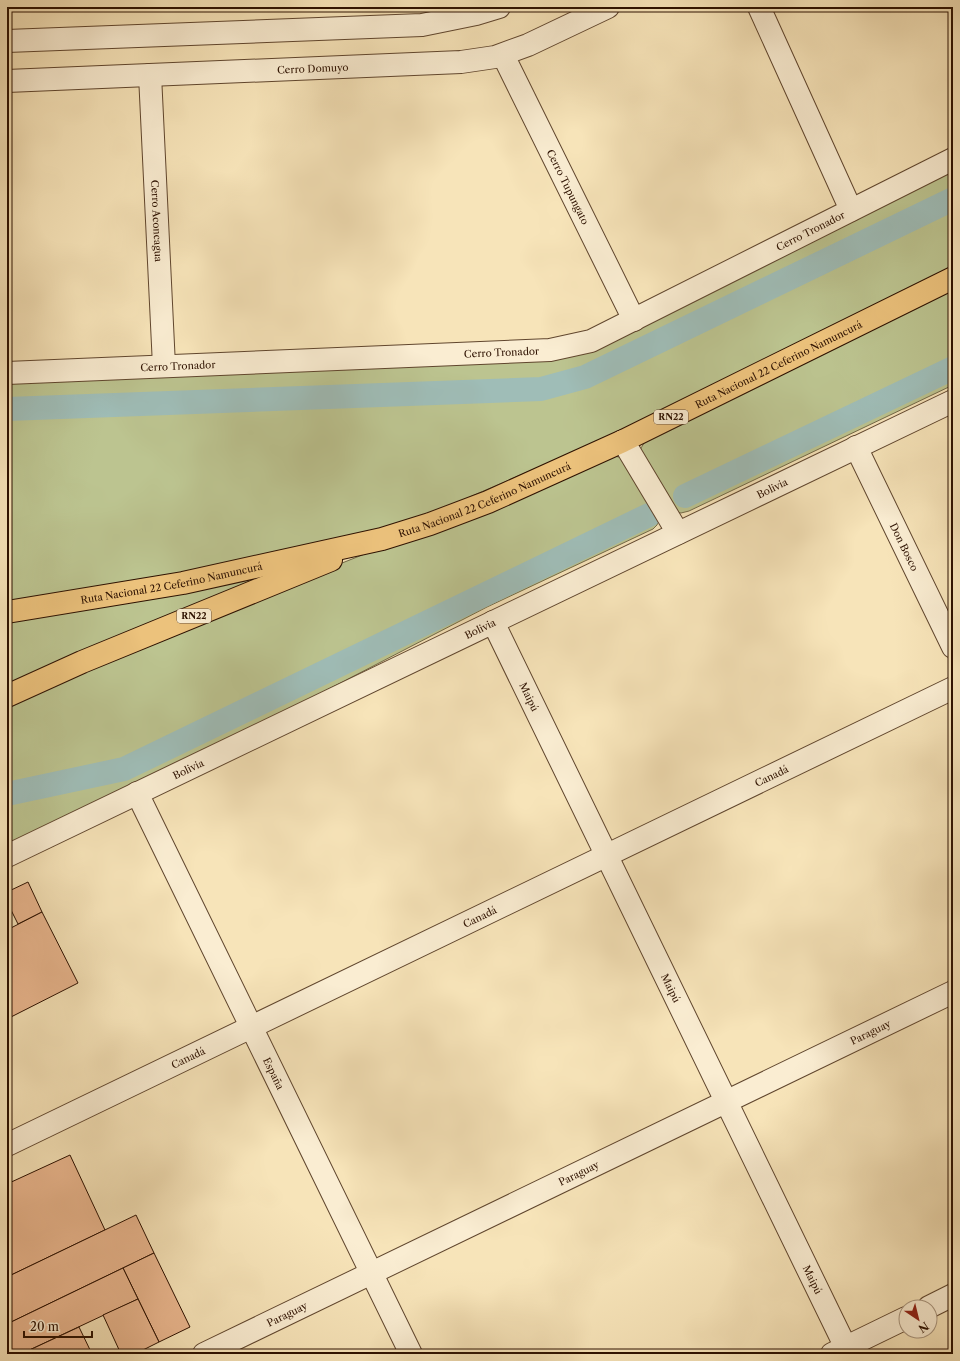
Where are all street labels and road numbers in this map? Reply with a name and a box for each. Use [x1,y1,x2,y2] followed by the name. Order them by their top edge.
[277,61,349,77] street label: Cerro Domuyo
[544,147,592,227] street label: Cerro Tupungato
[148,179,165,263] street label: Cerro Aconcagua
[774,208,848,254] street label: Cerro Tronador
[693,318,865,411] street label: Ruta Nacional 22 Ceferino Namuncurá
[464,344,540,361] street label: Cerro Tronador
[140,358,217,374] street label: Cerro Tronador
[654,410,688,424] road number: RN22
[397,459,573,540] street label: Ruta Nacional 22 Ceferino Namuncurá
[755,475,791,501] street label: Bolivia
[887,521,921,573] street label: Don Bosco
[80,560,264,607] street label: Ruta Nacional 22 Ceferino Namuncurá
[177,609,211,623] road number: RN22
[463,616,499,642] street label: Bolivia
[516,680,541,713] street label: Maipú
[171,756,207,782] street label: Bolivia
[753,762,791,790] street label: Canadá
[461,903,500,931] street label: Canadá
[658,972,683,1005] street label: Maipú
[848,1017,893,1048] street label: Paraguay
[169,1044,208,1072] street label: Canadá
[260,1055,287,1092] street label: España
[556,1158,601,1189] street label: Paraguay
[800,1263,825,1296] street label: Maipú
[265,1299,310,1330] street label: Paraguay

